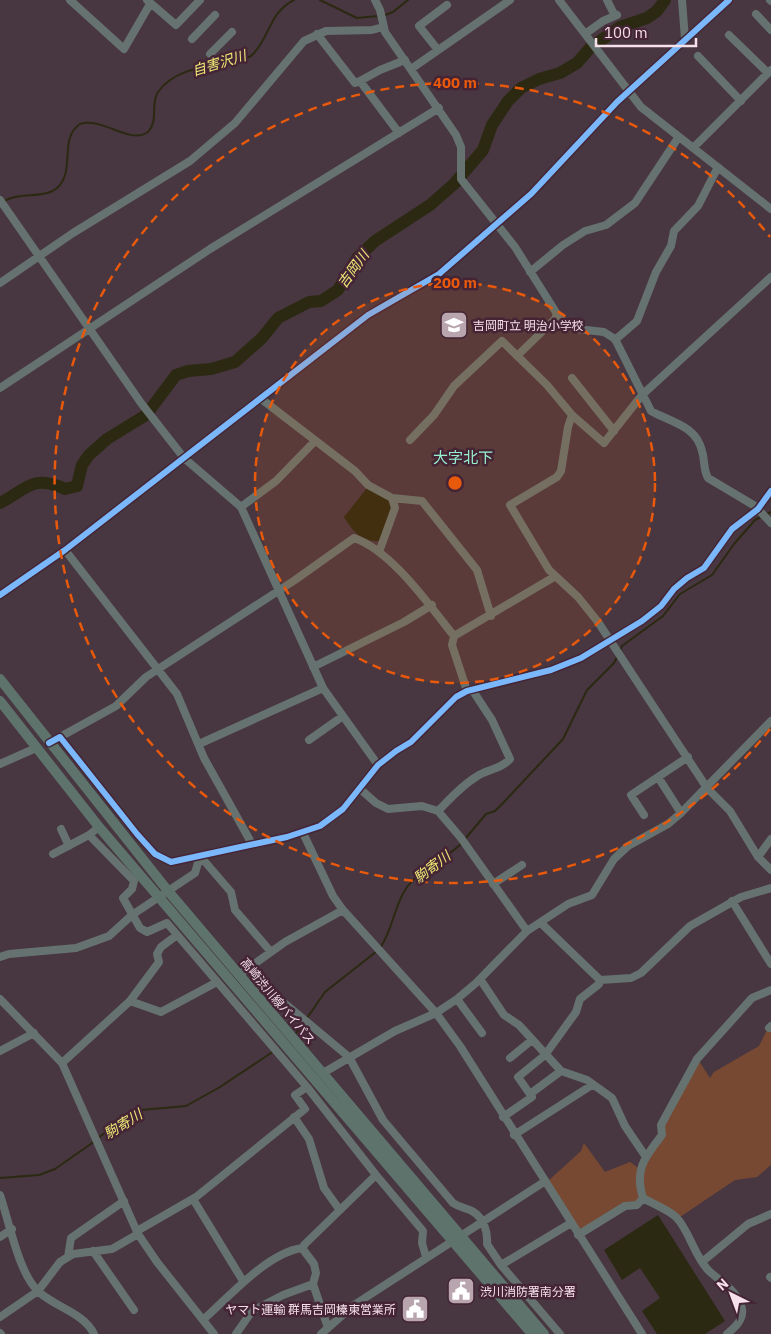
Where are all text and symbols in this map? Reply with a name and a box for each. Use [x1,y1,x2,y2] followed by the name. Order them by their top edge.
[596,15,696,47] scale bar
[604,23,648,42] text: 100 m
[190,46,250,80] water label: 自害沢川
[433,73,477,92] text: 400 m
[333,245,374,291] water label: 吉岡川
[433,273,477,292] text: 200 m
[439,310,469,340] school or university icon: 吉岡町立 明治小学校
[473,318,584,333] place label: 吉岡町立 明治小学校
[433,448,493,467] district label: 大字北下
[446,474,464,492] centre of rings
[410,846,456,887] water label: 駒寄川
[238,955,318,1047] street label: 高崎渋川線バイパス
[100,1104,147,1143] water label: 駒寄川
[706,1269,756,1319] north arrow
[713,1274,732,1294] text: N
[446,1276,476,1306] public building icon: 渋川消防署南分署
[480,1284,576,1299] place label: 渋川消防署南分署
[400,1294,430,1324] public building icon: ヤマト運輸 群馬吉岡榛東営業所
[225,1302,396,1317] place label: ヤマト運輸 群馬吉岡榛東営業所

